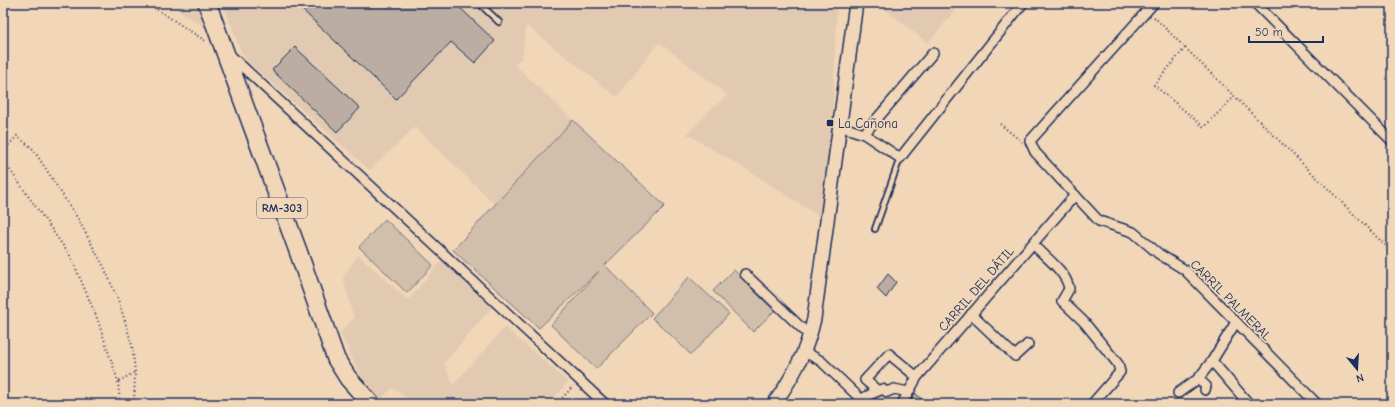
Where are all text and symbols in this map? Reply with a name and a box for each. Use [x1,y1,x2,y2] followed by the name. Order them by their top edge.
[1249,18,1323,44] scale bar
[1255,25,1283,39] text: 50 m
[838,116,898,131] place label: La Cañona
[825,118,835,128] marker: La Cañona
[257,198,307,218] road number: RM-303
[935,243,1017,334] street label: CARRIL DEL DÁTIL
[1187,256,1275,344] street label: CARRIL PALMERAL
[1337,349,1377,389] north arrow
[1355,371,1365,385] text: N

